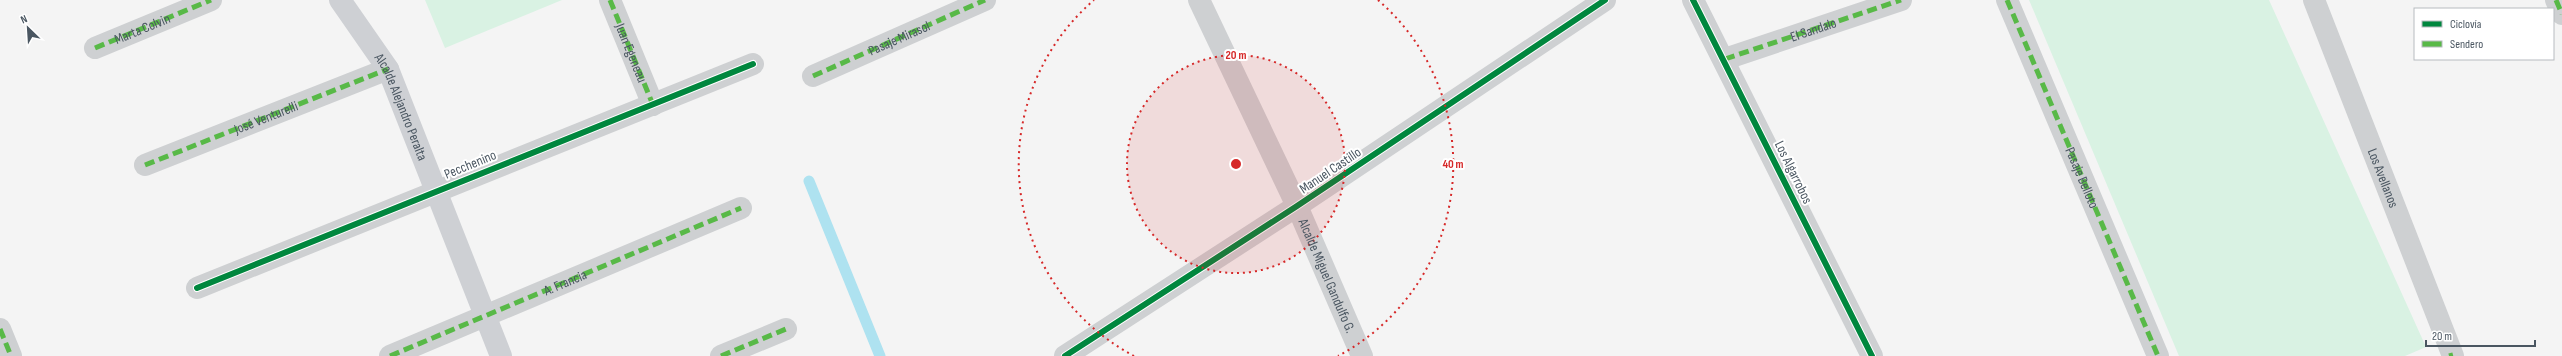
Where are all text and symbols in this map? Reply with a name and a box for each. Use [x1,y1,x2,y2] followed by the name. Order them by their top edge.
[8,8,48,48] north arrow
[2414,8,2554,60] legend
[112,10,173,48] street label: Marta Colvin
[19,12,30,27] text: N
[1788,14,1839,46] street label: El Sandalo
[866,17,933,59] street label: Pasaje Mirasol
[2450,17,2482,32] text: Ciclovía
[611,20,651,85] street label: Juan Egeneau
[2450,37,2483,52] text: Sendero
[1226,48,1246,63] text: 20 m
[370,49,431,163] street label: Alcalde Alejandro Peralta
[231,98,300,138] street label: José Venturelli
[1771,138,1816,206] street label: Los Algarrobos
[1296,143,1365,197] street label: Manuel Castillo
[2061,145,2102,211] street label: Pasaje Belloto
[442,146,499,183] street label: Pecchenino
[2364,146,2402,210] street label: Los Avellanos
[1229,157,1243,171] centre of rings
[1442,157,1464,172] text: 40 m
[1294,215,1359,336] street label: Alcalde Miguel Gandulfo G.
[540,266,589,300] street label: A. Francia
[2426,322,2535,348] scale bar
[2432,329,2452,344] text: 20 m

